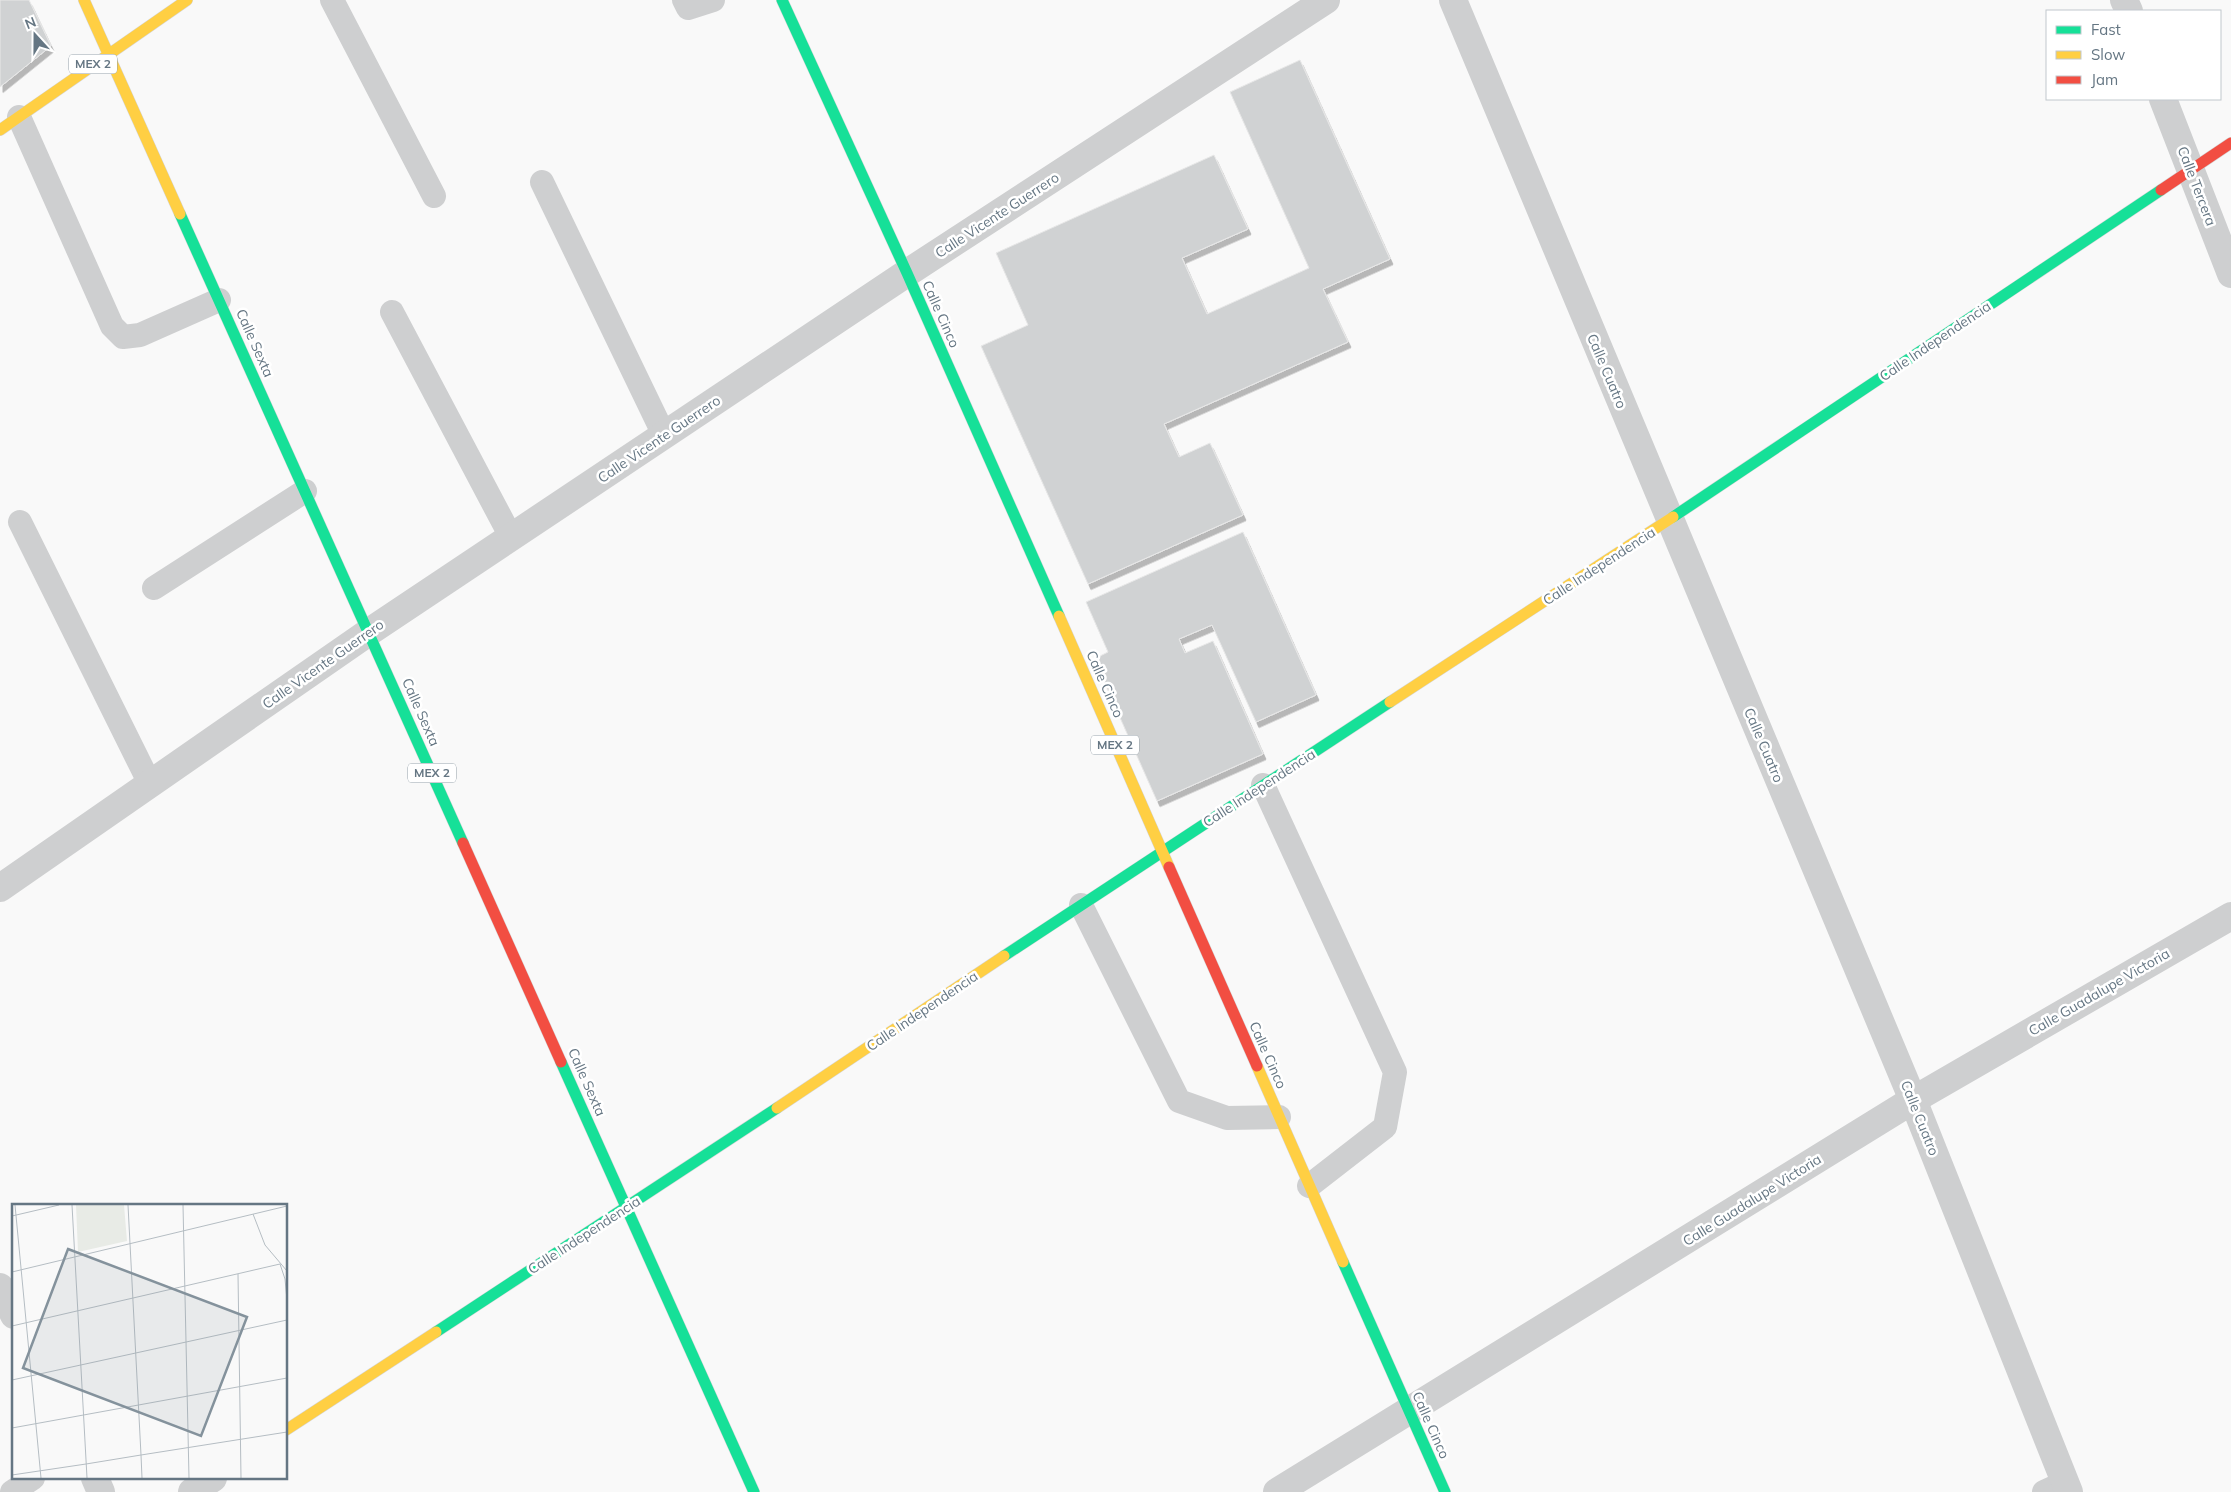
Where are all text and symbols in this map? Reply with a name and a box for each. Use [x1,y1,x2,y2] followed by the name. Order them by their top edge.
[10,10,60,60] north arrow
[2046,10,2221,100] legend
[22,13,39,33] text: N
[2091,20,2121,39] text: Fast
[2091,45,2125,64] text: Slow
[69,54,117,74] road number: MEX 2
[2091,70,2118,89] text: Jam
[2174,144,2220,228] street label: Calle Tercera
[932,168,1062,262] street label: Calle Vicente Guerrero
[918,278,964,350] street label: Calle Cinco
[1876,297,1994,385] street label: Calle Independencia
[232,306,278,380] street label: Calle Sexta
[1583,331,1631,411] street label: Calle Cuatro
[594,391,724,487] street label: Calle Vicente Guerrero
[1539,523,1659,609] street label: Calle Independencia
[259,615,387,713] street label: Calle Vicente Guerrero
[1082,648,1128,720] street label: Calle Cinco
[398,675,444,749] street label: Calle Sexta
[1740,705,1788,785] street label: Calle Cuatro
[1091,736,1139,754] road number: MEX 2
[1199,745,1319,831] street label: Calle Independencia
[408,764,456,782] road number: MEX 2
[2025,944,2173,1040] street label: Calle Guadalupe Victoria
[863,967,981,1055] street label: Calle Independencia
[1245,1019,1291,1091] street label: Calle Cinco
[564,1045,610,1119] street label: Calle Sexta
[1897,1078,1943,1158] street label: Calle Cuatro
[1679,1150,1825,1250] street label: Calle Guadalupe Victoria
[524,1192,644,1278] street label: Calle Independencia
[12,1204,288,1480] inset map
[1408,1389,1454,1461] street label: Calle Cinco

